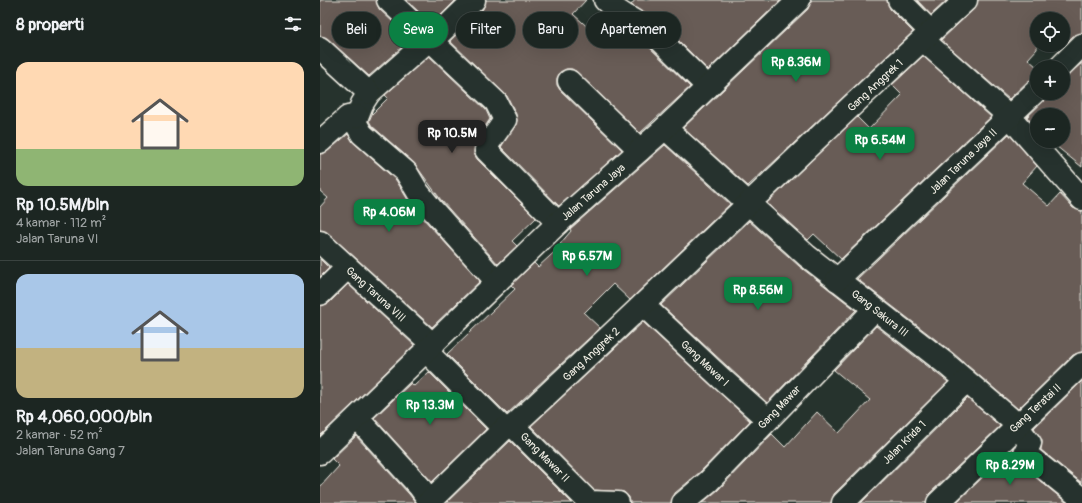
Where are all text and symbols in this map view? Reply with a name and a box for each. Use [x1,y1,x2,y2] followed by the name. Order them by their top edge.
[332,12,381,48] chip: Beli
[389,12,448,48] chip: Sewa
[456,12,515,48] chip: Filter
[523,12,578,48] chip: Baru
[586,12,681,48] chip: Apartemen
[1030,12,1070,148] map controls
[1030,12,1070,52] button: locate
[282,13,304,35] icon: filters
[16,14,84,35] text: 8 properti
[755,49,837,83] pin: Rp 8.36M
[771,54,821,70] text: Rp 8.36M
[845,56,906,114] street label: Gang Anggrek 1
[1030,60,1070,100] button: +
[124,88,196,160] icon: home
[1030,108,1070,148] button: −
[411,120,493,154] pin: Rp 10.5M
[427,125,477,141] text: Rp 10.5M
[927,126,1000,197] street label: Jalan Taruna Jaya II
[839,127,921,161] pin: Rp 6.54M
[855,132,905,148] text: Rp 6.54M
[559,161,628,224] street label: Jalan Taruna Jaya
[16,194,109,215] text: Rp 10.5M/bln
[348,199,430,233] pin: Rp 4.06M
[363,204,415,220] text: Rp 4.06M
[16,215,106,231] text: 4 kamar · 112 m²
[16,231,99,247] text: Jalan Taruna VI
[546,243,628,277] pin: Rp 6.57M
[562,248,612,264] text: Rp 6.57M
[343,264,408,325] street label: Gang Taruna VIII
[717,277,799,311] pin: Rp 8.56M
[733,282,783,298] text: Rp 8.56M
[849,287,911,340] street label: Gang Sakura III
[124,300,196,372] icon: home
[560,325,622,384] street label: Gang Anggrek 2
[678,338,731,389] street label: Gang Mawar I
[1007,381,1064,436] street label: Gang Teratai II
[755,383,803,432] street label: Gang Mawar
[389,392,471,426] pin: Rp 13.3M
[406,397,454,413] text: Rp 13.3M
[16,406,152,427] text: Rp 4,060,000/bln
[880,418,929,467] street label: Jalan Krida 1
[16,427,103,443] text: 2 kamar · 52 m²
[517,430,572,485] street label: Gang Mawar II
[16,443,125,459] text: Jalan Taruna Gang 7
[969,452,1051,486] pin: Rp 8.29M
[985,457,1035,473] text: Rp 8.29M

